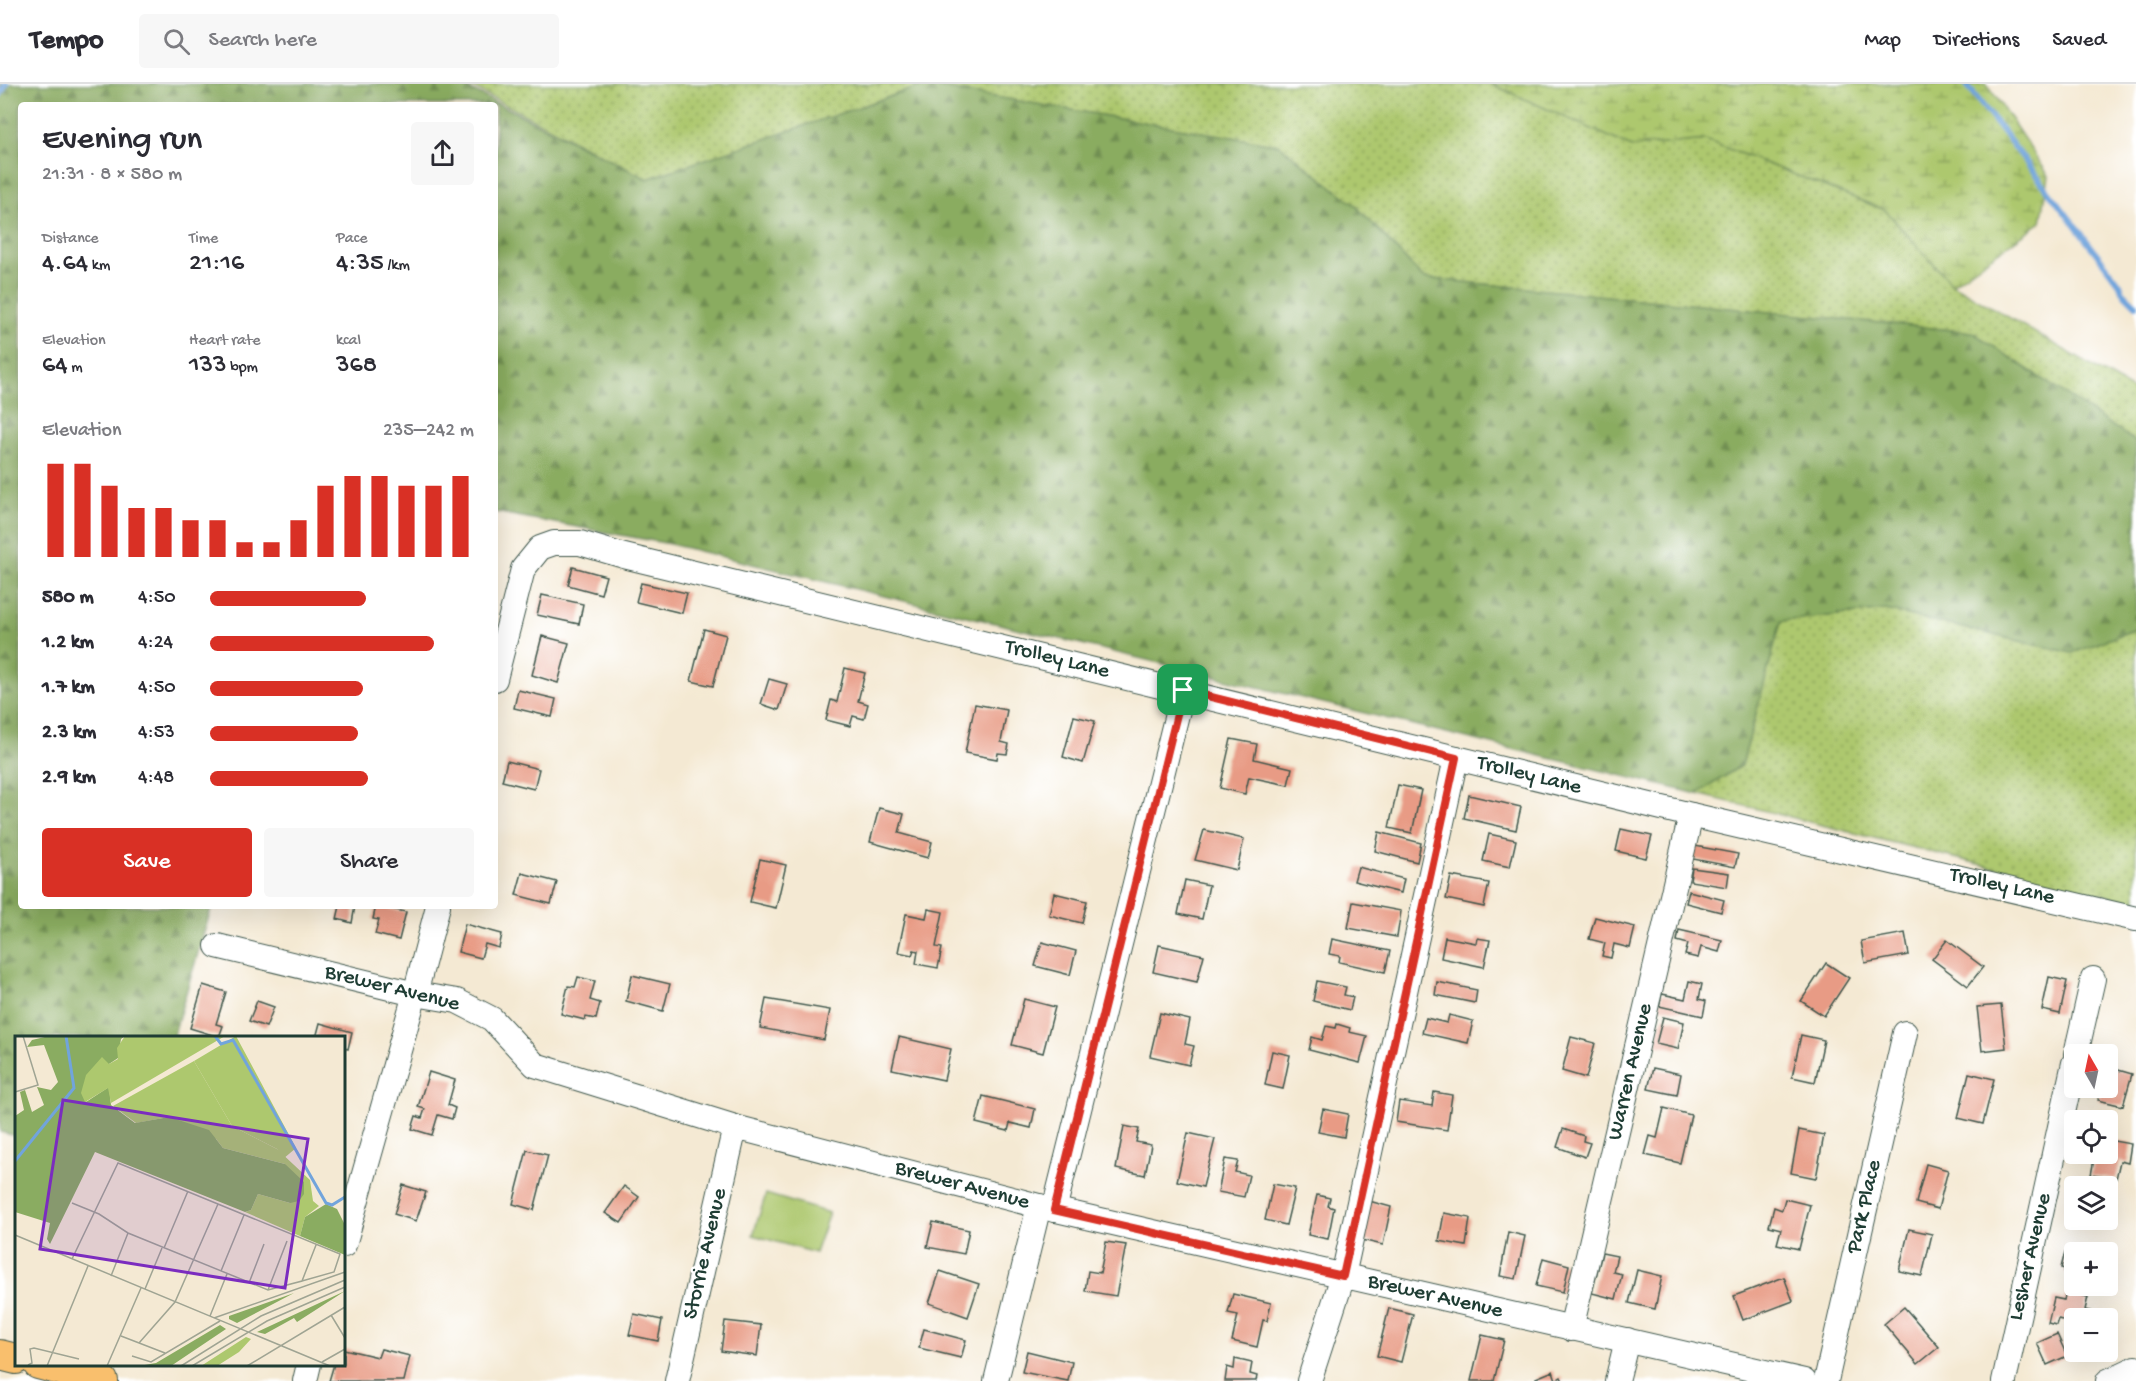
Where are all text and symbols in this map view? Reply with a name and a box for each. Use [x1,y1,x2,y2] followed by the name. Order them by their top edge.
[139,14,559,68] search box
[30,25,103,58] text: Tempo
[160,25,193,58] icon: search
[208,28,317,54] text: Search here
[1864,29,1901,54] text: Map
[1934,29,2019,54] text: Directions
[2052,29,2106,54] text: Saved
[42,122,202,160] text: Evening run
[411,122,474,185] button: share
[42,164,182,187] text: 21:31 · 8 × 580 m
[42,230,99,249] text: Distance
[189,230,218,249] text: Time
[336,230,367,249] text: Pace
[42,249,88,280] text: 4.64
[189,249,244,280] text: 21:16
[336,249,384,280] text: 4:35
[88,257,110,276] text: km
[384,257,410,276] text: /km
[42,332,106,351] text: Elevation
[189,332,261,351] text: Heart rate
[336,332,361,351] text: kcal
[42,351,67,382] text: 64
[189,351,227,382] text: 133
[336,351,377,382] text: 368
[67,359,83,378] text: m
[227,359,258,378] text: bpm
[42,420,122,443] text: Elevation
[383,420,474,443] text: 235–242 m
[42,587,94,610] text: 580 m
[138,587,176,610] text: 4:50
[42,632,94,655] text: 1.2 km
[138,632,173,655] text: 4:24
[1000,634,1113,686] street label: Trolley Lane
[1157,664,1208,715] pin
[1166,673,1199,706] icon: arrive
[42,677,95,700] text: 1.7 km
[138,677,176,700] text: 4:50
[42,722,96,745] text: 2.3 km
[138,722,175,745] text: 4:53
[1472,750,1585,802] street label: Trolley Lane
[42,767,96,790] text: 2.9 km
[138,767,174,790] text: 4:48
[42,828,252,897] button: Save
[264,828,474,897] button: Share
[1945,862,2058,912] street label: Trolley Lane
[321,959,463,1018] street label: Brewer Avenue
[1603,1000,1660,1143] street label: Warren Avenue
[15,1036,345,1366] inset map
[2064,1044,2118,1098] north arrow
[2064,1044,2118,1362] map controls
[2064,1110,2118,1164] button: locate
[891,1155,1033,1217] street label: Brewer Avenue
[1841,1157,1889,1257] street label: Park Place
[2064,1176,2118,1230] button: layers
[678,1185,734,1322] street label: Storrie Avenue
[2004,1190,2058,1323] street label: Lesher Avenue
[2064,1242,2118,1296] button: +
[1364,1269,1506,1325] street label: Brewer Avenue
[2064,1308,2118,1362] button: −

